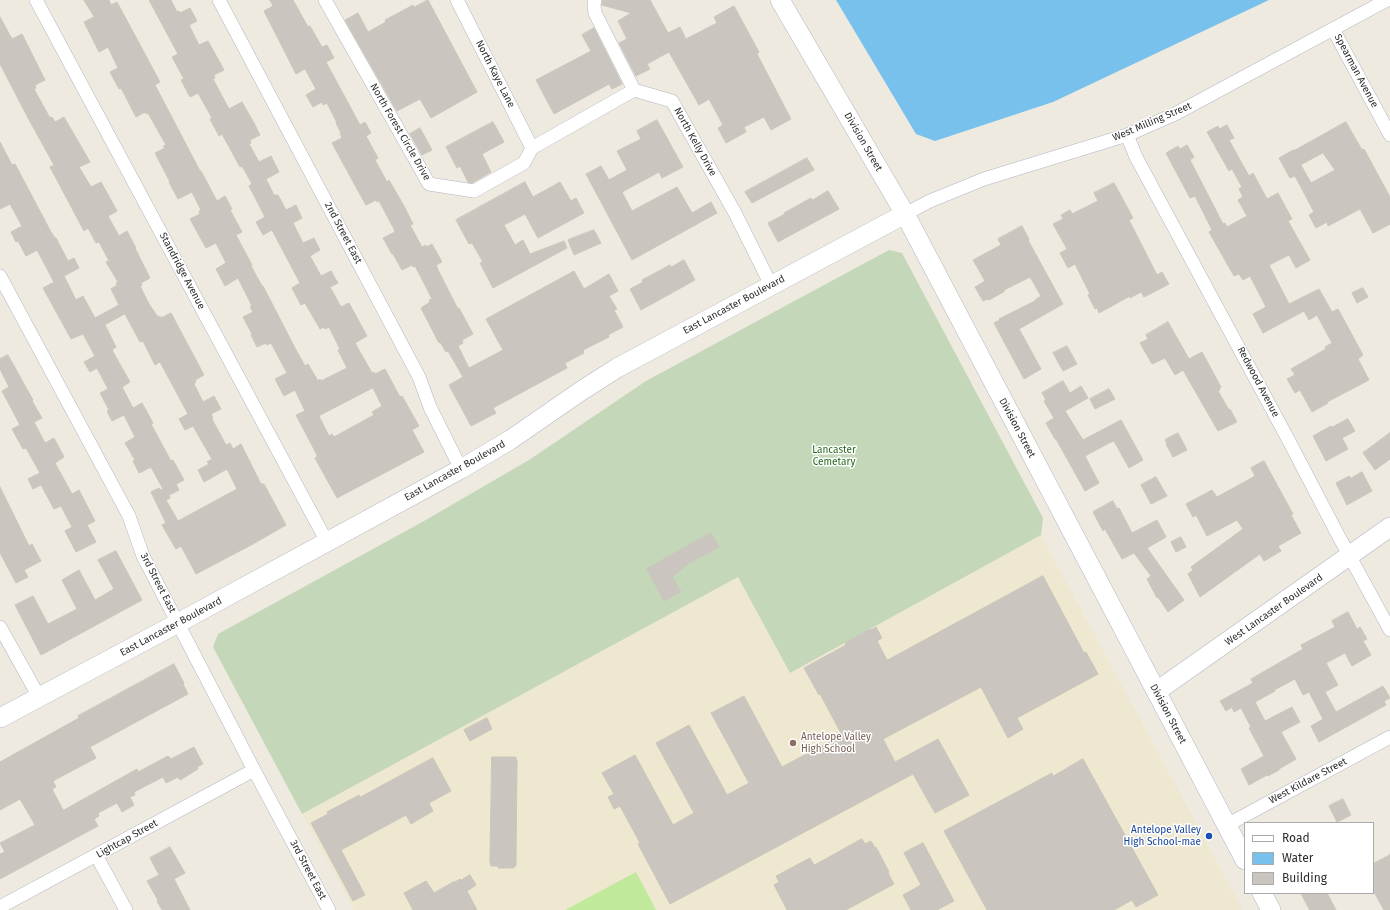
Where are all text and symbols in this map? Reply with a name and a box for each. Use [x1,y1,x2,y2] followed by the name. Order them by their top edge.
[1332,32,1380,110] street label: Spearman Avenue
[473,38,517,110] street label: North Kaye Lane
[367,81,433,183] street label: North Forest Circle Drive
[1111,100,1193,144] street label: West Milling Street
[671,106,719,178] street label: North Kelly Drive
[841,110,885,174] street label: Division Street
[322,200,364,266] street label: 2nd Street East
[157,231,207,311] street label: Standridge Avenue
[681,273,787,337] street label: East Lancaster Boulevard
[1234,345,1282,419] street label: Redwood Avenue
[996,396,1038,460] street label: Division Street
[402,438,508,504] street label: East Lancaster Boulevard
[812,444,856,468] park label: Lancaster Cemetary
[138,551,178,615] street label: 3rd Street East
[1223,572,1325,648] street label: West Lancaster Boulevard
[118,595,224,659] street label: East Lancaster Boulevard
[1147,682,1189,746] street label: Division Street
[801,731,871,754] place label: Antelope Valley High School
[788,738,798,748] marker: Antelope Valley High School
[1267,755,1349,807] street label: West Kildare Street
[94,817,160,861] street label: Lightcap Street
[1244,822,1374,894] legend
[1124,824,1201,848] place label: Antelope Valley High School-mae
[1204,831,1214,841] marker: Antelope Valley High School-mae
[1282,831,1310,845] text: Road
[287,838,329,902] street label: 3rd Street East
[1282,851,1313,865] text: Water
[1282,871,1327,885] text: Building

